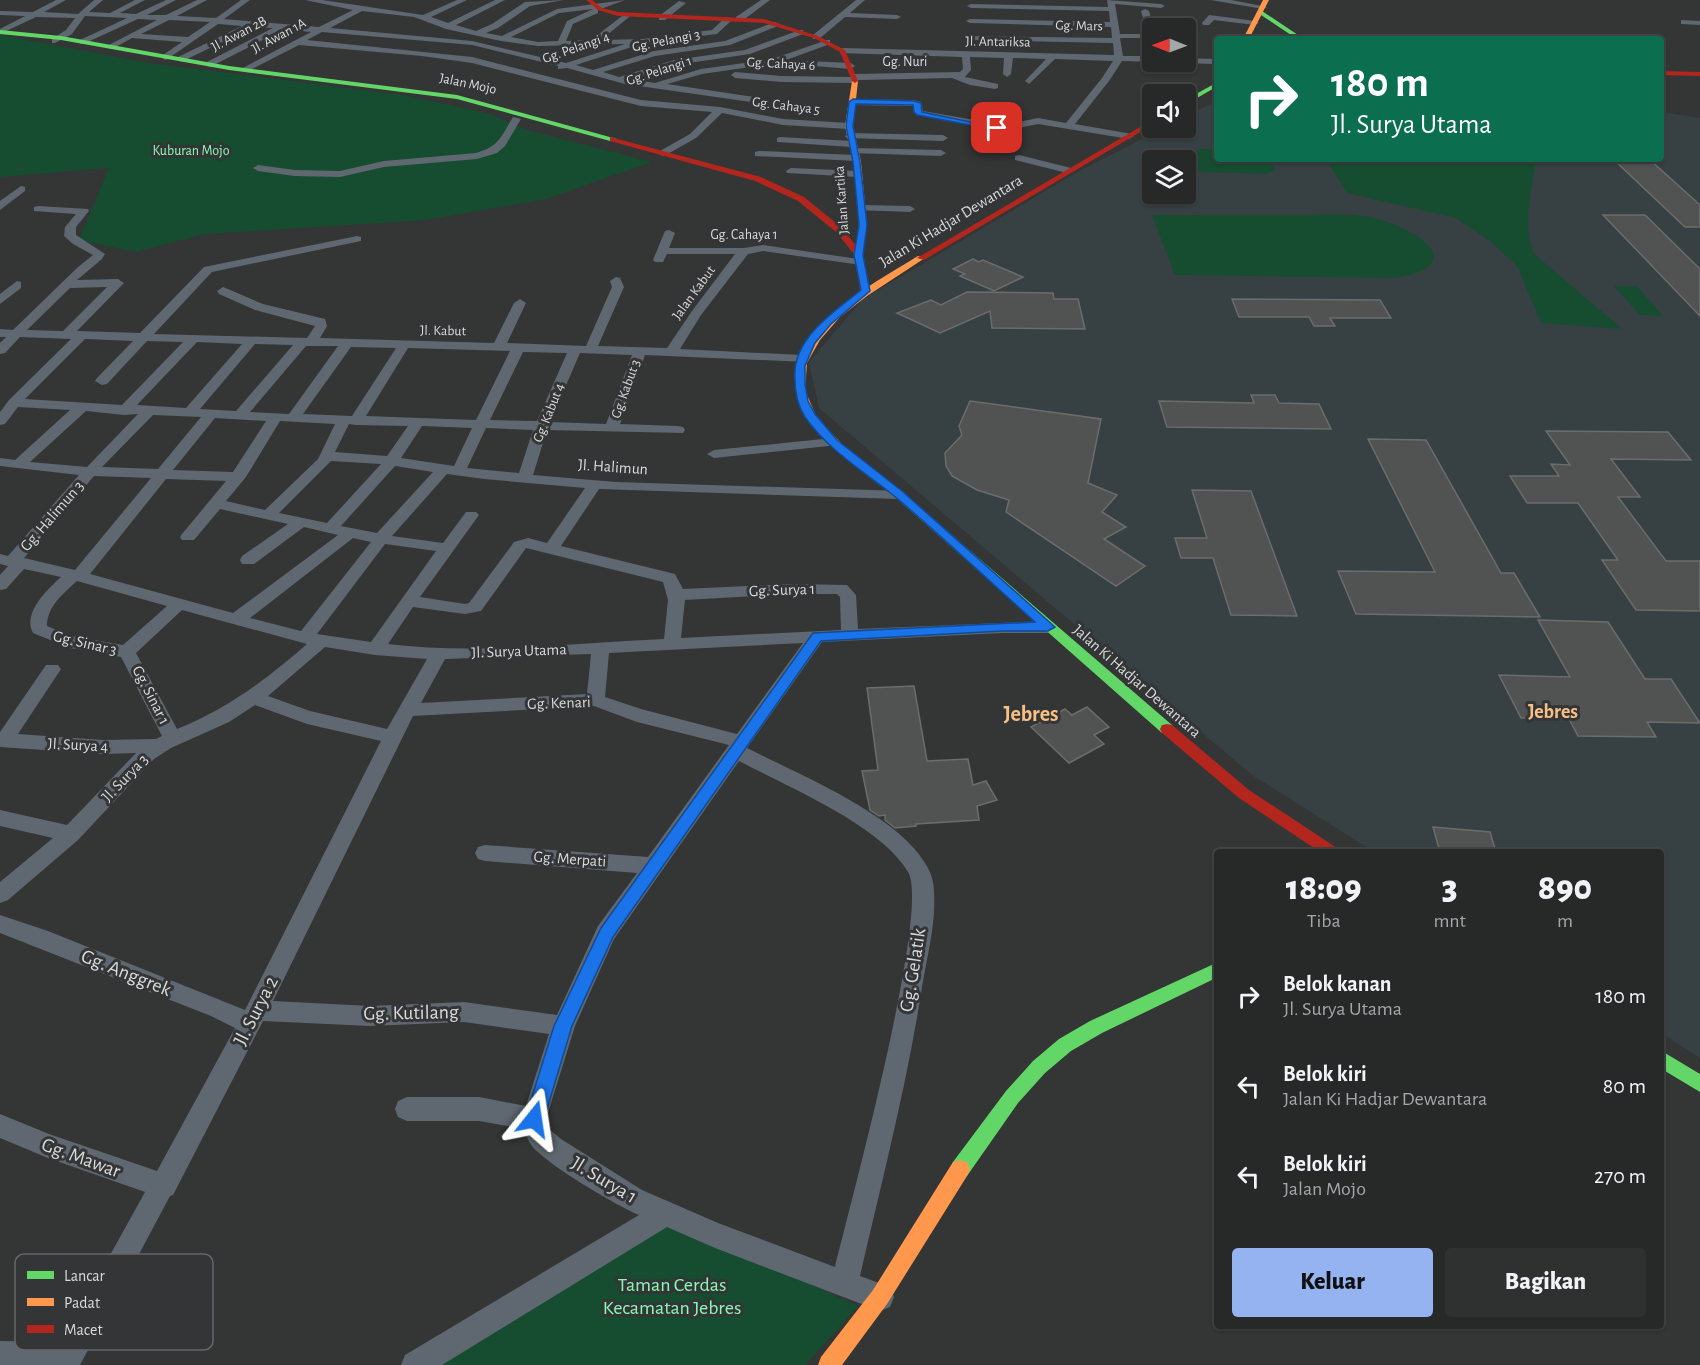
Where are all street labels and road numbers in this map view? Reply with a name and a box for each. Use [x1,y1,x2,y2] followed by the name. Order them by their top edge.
[209,14,269,54] street label: Jl. Awan 2B
[250,16,308,56] street label: Jl. Awan 1A
[1055,19,1103,33] street label: Gg. Mars
[631,28,701,54] street label: Gg. Pelangi 3
[541,30,612,66] street label: Gg. Pelangi 4
[965,34,1031,50] street label: Jl. Antariksa
[625,54,693,88] street label: Gg. Pelangi 1
[746,55,816,73] street label: Gg. Cahaya 6
[883,55,927,69] street label: Gg. Nuri
[438,71,498,97] street label: Jalan Mojo
[751,95,821,117] street label: Gg. Cahaya 5
[833,165,851,235] street label: Jalan Kartika
[877,172,1026,271] street label: Jalan Ki Hadjar Dewantara
[710,228,778,242] street label: Gg. Cahaya 1
[670,263,718,322] street label: Jalan Kabut
[420,324,467,338] street label: Jl. Kabut
[609,358,643,420] street label: Gg. Kabut 3
[531,381,567,445] street label: Gg. Kabut 4
[577,457,649,477] street label: Jl. Halimun
[17,478,87,554] street label: Gg. Halimun 3
[749,581,815,600] street label: Gg. Surya 1
[1069,621,1204,741] street label: Jalan Ki Hadjar Dewantara
[52,628,118,658] street label: Gg. Sinar 3
[471,641,567,662] street label: Jl. Surya Utama
[129,663,173,727] street label: Gg. Sinar 1
[527,694,591,712] street label: Gg. Kenari
[47,735,109,756] street label: Jl. Surya 4
[99,751,152,806] street label: Jl. Surya 3
[533,848,607,870] street label: Gg. Merpati
[897,927,929,1013] street label: Gg. Gelatik
[78,946,174,1000] street label: Gg. Anggrek
[230,973,282,1049] street label: Jl. Surya 2
[363,1002,459,1024] street label: Gg. Kutilang
[39,1135,124,1182] street label: Gg. Mawar
[568,1153,640,1207] street label: Jl. Surya 1

